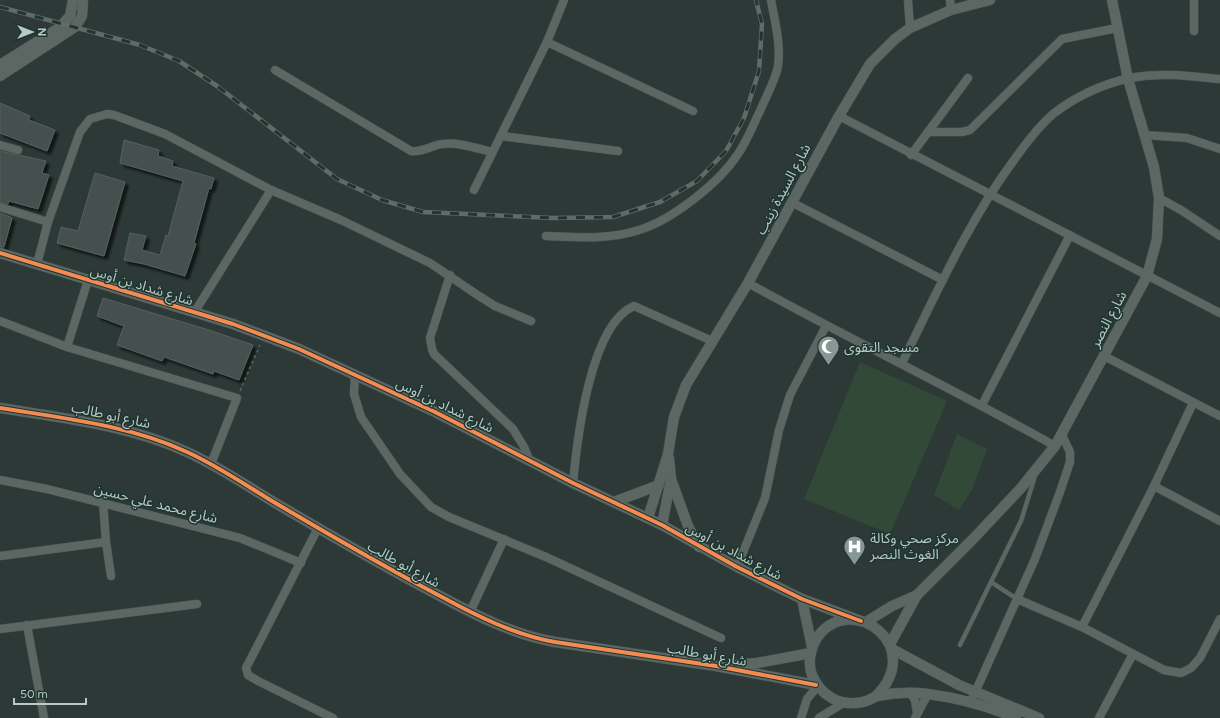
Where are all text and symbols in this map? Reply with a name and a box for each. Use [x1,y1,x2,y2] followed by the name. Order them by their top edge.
[12,12,52,52] north arrow
[35,28,48,36] text: N
[752,141,816,238] street label: شارع السيدة زينب
[88,261,196,311] street label: شارع شداد بن أوس
[1086,288,1132,352] street label: شارع النصر
[816,334,842,367] mosque icon: مسجد التقوى
[844,339,919,356] place label: مسجد التقوى
[392,374,497,438] street label: شارع شداد بن أوس
[69,398,152,434] street label: شارع أبو طالب
[92,480,219,529] street label: شارع محمد علي حسين
[682,518,785,586] street label: شارع شداد بن أوس
[869,530,959,563] place label: مركز صحي وكالة الغوث النصر
[841,533,867,566] hospital icon: مركز صحي وكالة الغوث النصر
[364,537,443,593] street label: شارع أبو طالب
[666,638,748,672] street label: شارع أبو طالب
[14,680,86,706] scale bar
[20,687,48,701] text: 50 m

